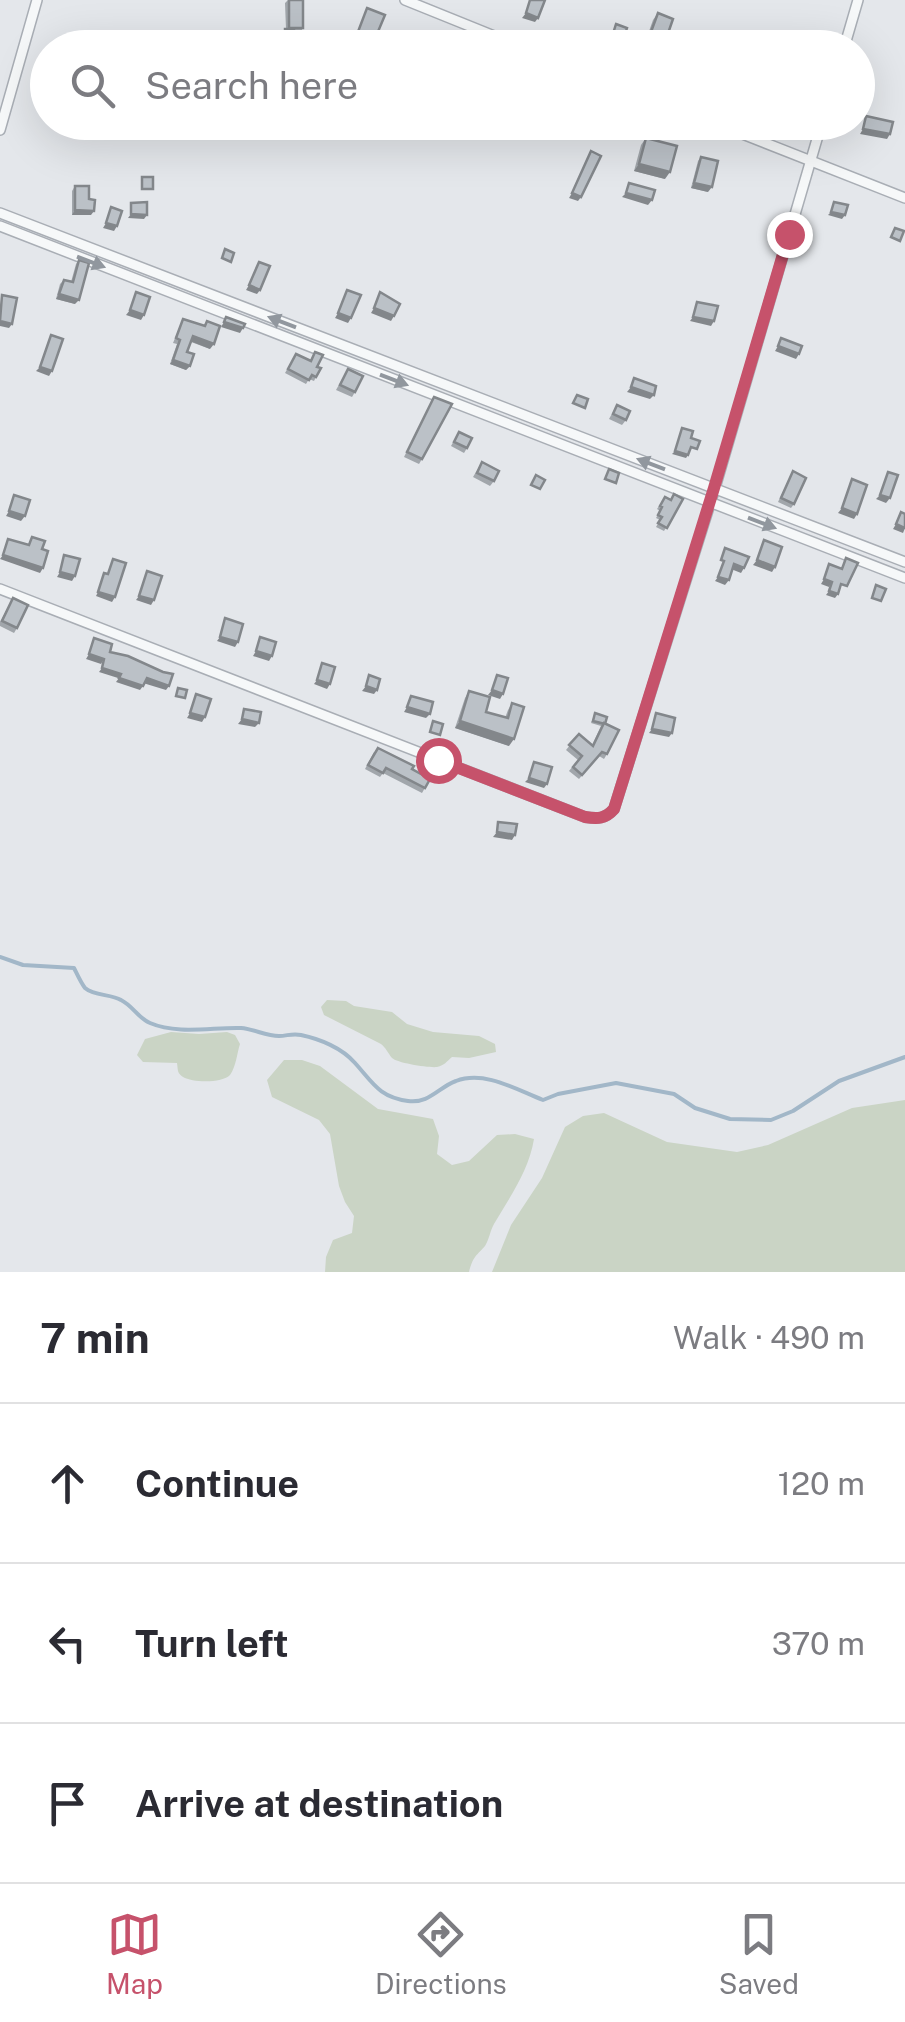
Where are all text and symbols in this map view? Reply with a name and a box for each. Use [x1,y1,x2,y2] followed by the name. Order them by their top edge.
[30,30,875,140] search box
[65,58,120,113] icon: search
[145,63,358,108] text: Search here
[767,212,813,258] route end
[76,254,106,270] one-way arrow
[267,313,297,329] one-way arrow
[379,372,409,388] one-way arrow
[636,456,666,471] one-way arrow
[747,515,777,531] one-way arrow
[416,738,462,784] route start
[40,1313,150,1362] text: 7 min
[673,1319,865,1356] text: Walk · 490 m
[40,1456,95,1511] icon: ahead
[135,1461,299,1506] text: Continue
[778,1465,865,1502] text: 120 m
[40,1616,95,1671] icon: left
[135,1621,289,1666] text: Turn left
[772,1625,865,1662] text: 370 m
[40,1776,95,1831] icon: arrive
[135,1781,503,1826] text: Arrive at destination
[106,1907,163,2000] tab: Map
[375,1907,507,2000] tab: Directions
[719,1907,799,2000] tab: Saved

